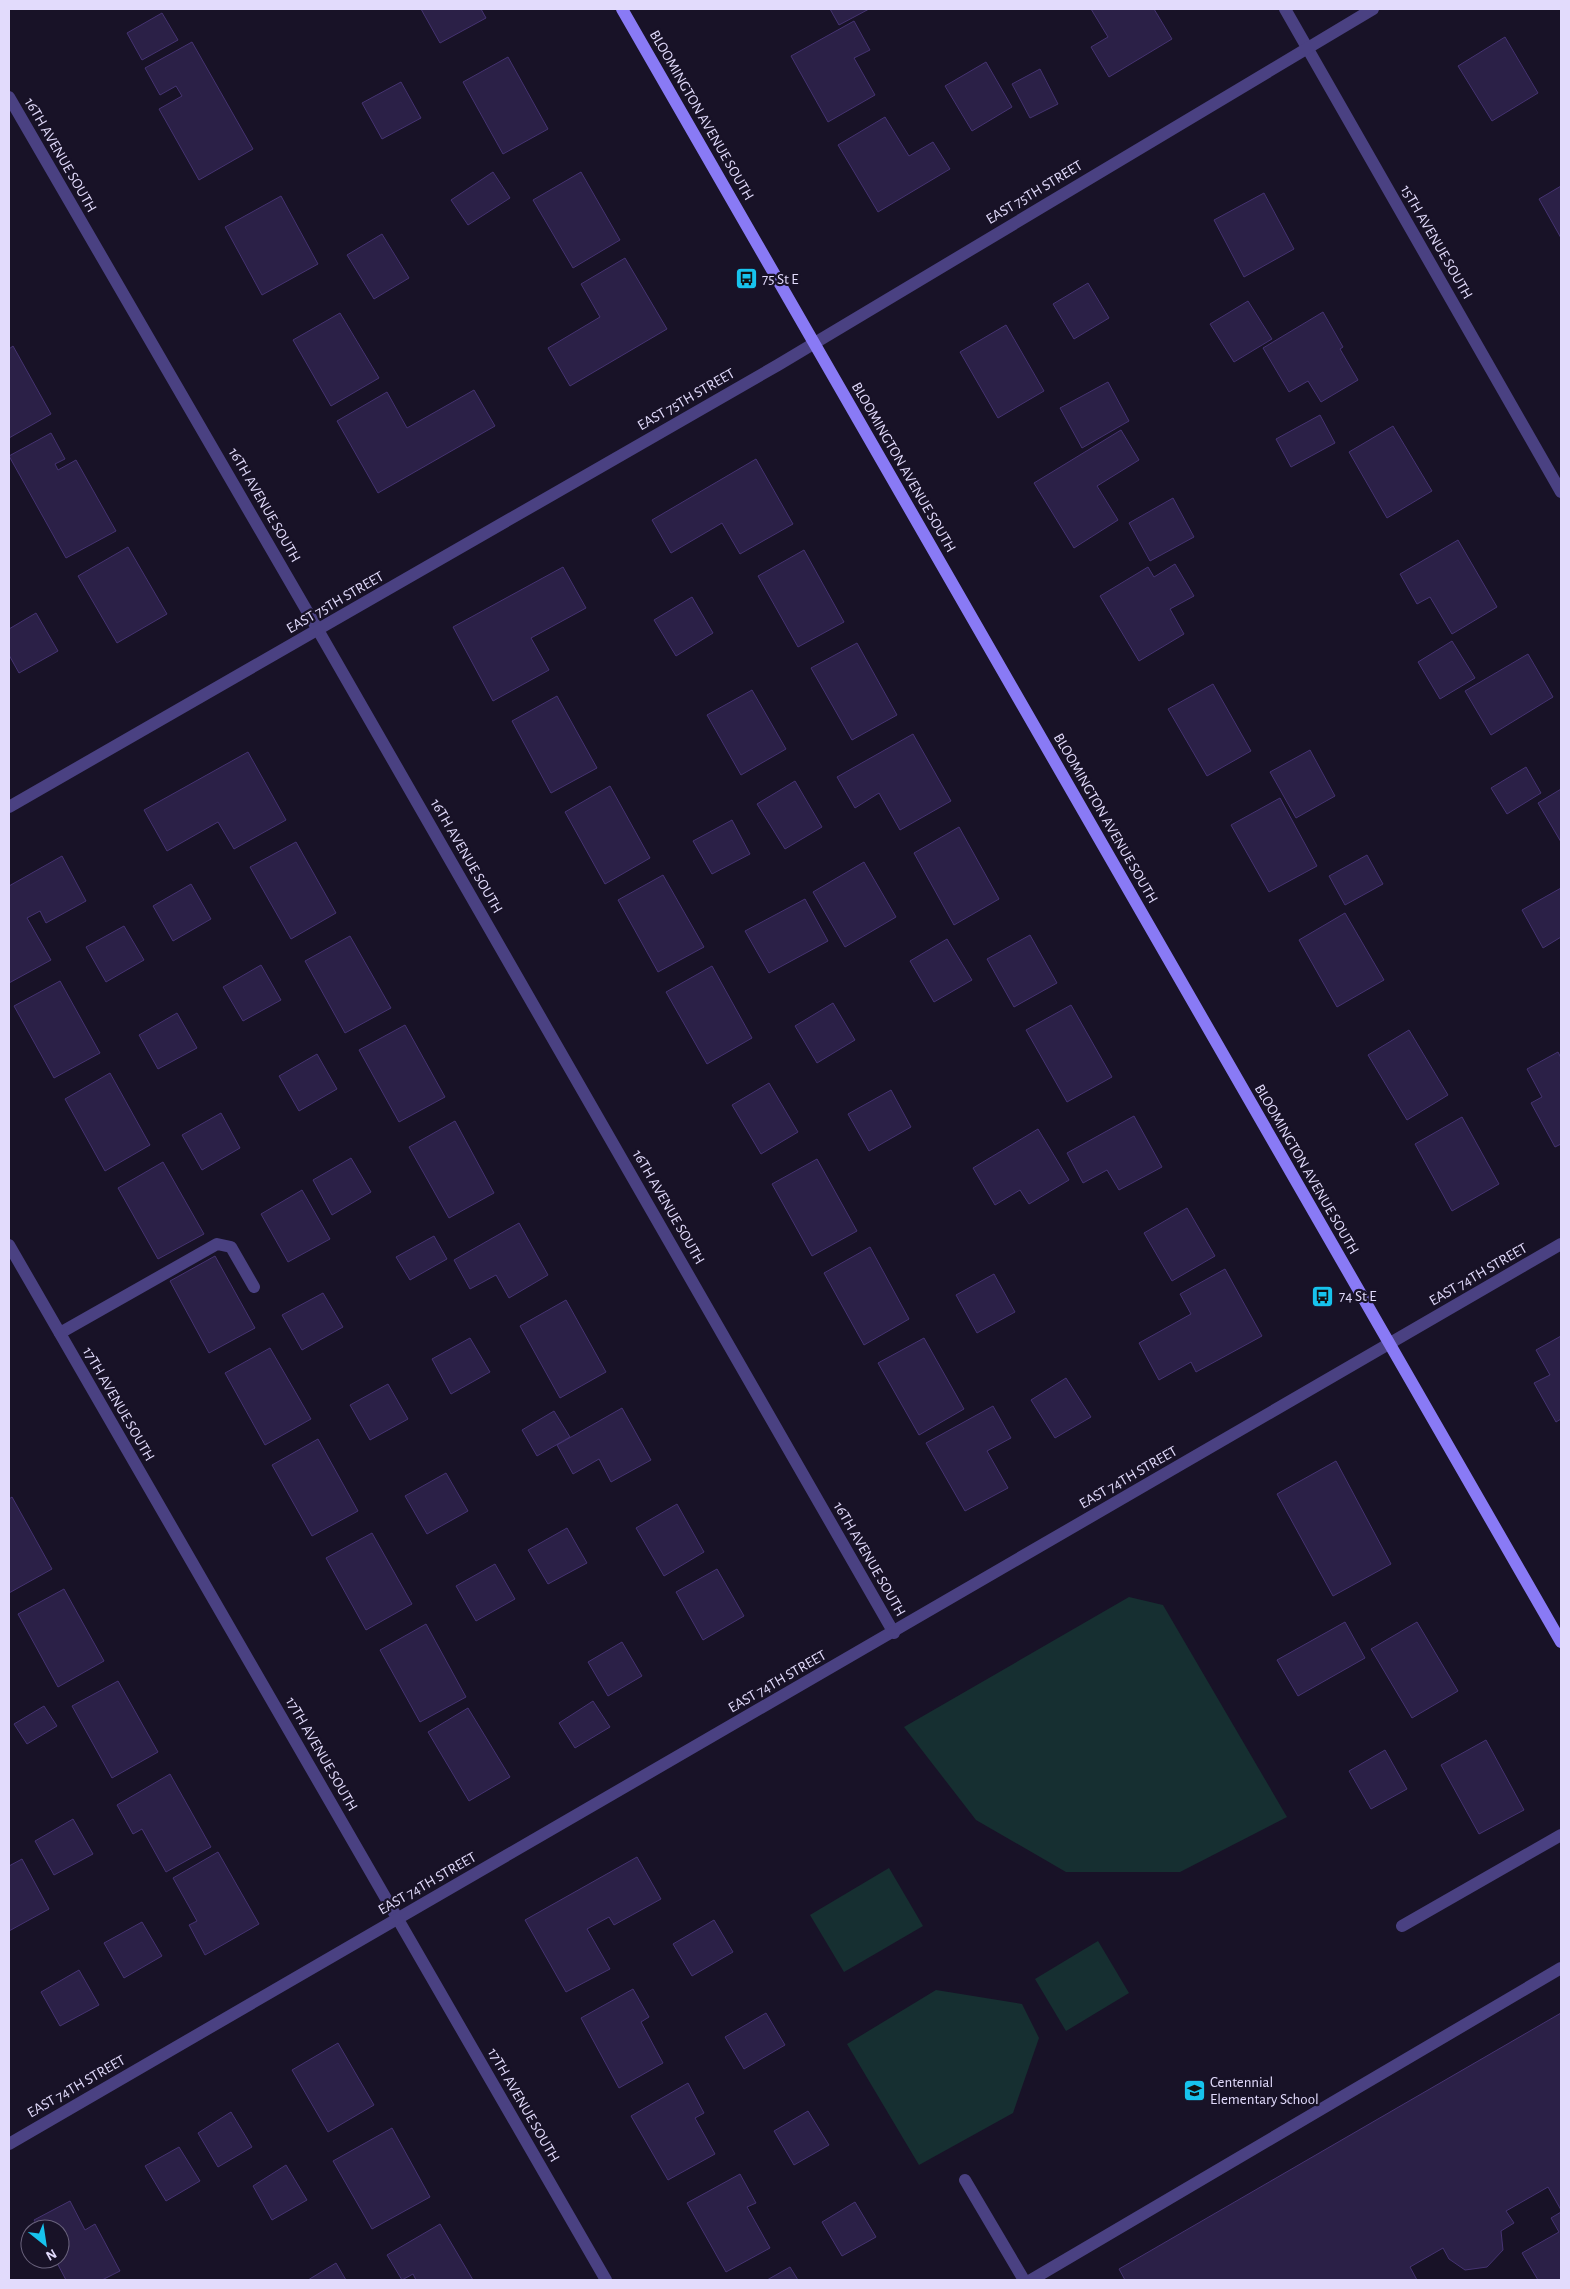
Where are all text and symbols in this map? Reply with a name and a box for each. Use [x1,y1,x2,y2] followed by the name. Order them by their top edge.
[647,28,756,203] street label: BLOOMINGTON AVENUE SOUTH
[22,96,99,215] street label: 16TH AVENUE SOUTH
[983,157,1086,227] street label: EAST 75TH STREET
[1398,183,1475,302] street label: 15TH AVENUE SOUTH
[734,267,758,291] bus stop icon: 75 St E
[762,272,799,287] place label: 75 St E
[635,365,738,433] street label: EAST 75TH STREET
[849,380,958,555] street label: BLOOMINGTON AVENUE SOUTH
[226,446,303,565] street label: 16TH AVENUE SOUTH
[284,568,387,636] street label: EAST 75TH STREET
[1051,731,1160,906] street label: BLOOMINGTON AVENUE SOUTH
[428,797,505,916] street label: 16TH AVENUE SOUTH
[1252,1082,1361,1257] street label: BLOOMINGTON AVENUE SOUTH
[630,1148,707,1267] street label: 16TH AVENUE SOUTH
[1427,1240,1530,1309] street label: EAST 74TH STREET
[1311,1284,1335,1308] bus stop icon: 74 St E
[1339,1289,1377,1304] place label: 74 St E
[80,1345,157,1464] street label: 17TH AVENUE SOUTH
[1077,1443,1180,1512] street label: EAST 74TH STREET
[831,1500,908,1619] street label: 16TH AVENUE SOUTH
[726,1647,829,1716] street label: EAST 74TH STREET
[283,1695,360,1814] street label: 17TH AVENUE SOUTH
[376,1849,479,1918] street label: EAST 74TH STREET
[485,2046,562,2165] street label: 17TH AVENUE SOUTH
[25,2052,128,2121] street label: EAST 74TH STREET
[1210,2075,1319,2107] place label: Centennial Elementary School
[1182,2079,1206,2103] school or university icon: Centennial Elementary School
[20,2219,70,2269] north arrow
[43,2246,59,2263] text: N

